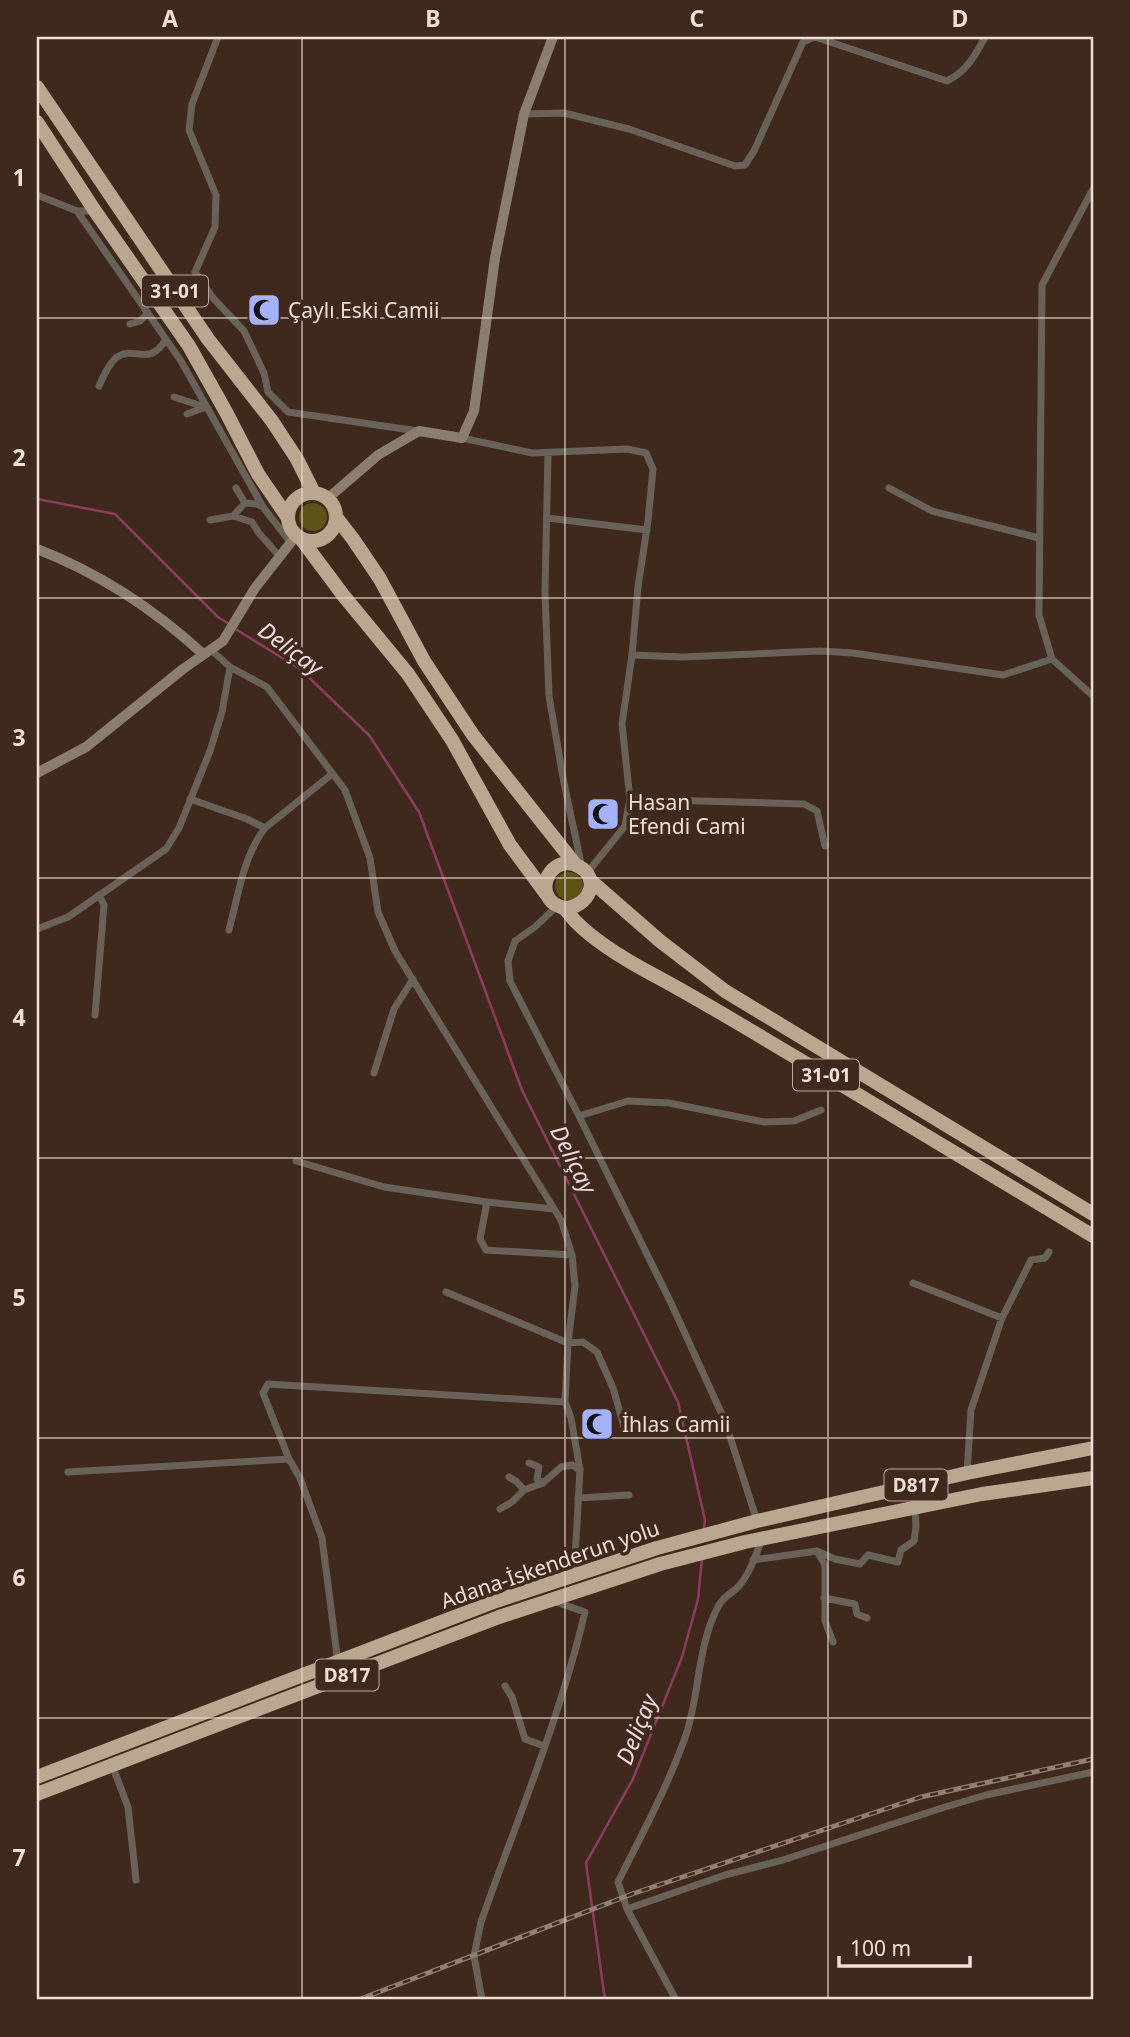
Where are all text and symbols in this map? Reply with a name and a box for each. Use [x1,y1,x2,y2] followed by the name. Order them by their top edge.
[162,2,178,34] text: A
[425,2,441,34] text: B
[690,2,705,34] text: C
[952,2,968,34] text: D
[12,161,26,193] text: 1
[142,276,208,306] road number: 31-01
[245,291,283,329] mosque icon: Çaylı Eski Camii
[288,296,439,324] place label: Çaylı Eski Camii
[12,441,26,473] text: 2
[252,614,331,683] water label: Deliçay
[12,721,26,753] text: 3
[628,788,746,840] place label: Hasan Efendi Cami
[584,795,622,833] mosque icon: Hasan Efendi Cami
[12,1001,26,1033] text: 4
[793,1060,859,1091] road number: 31-01
[543,1119,605,1200] water label: Deliçay
[12,1281,26,1313] text: 5
[578,1405,616,1443] mosque icon: İhlas Camii
[622,1410,730,1438] place label: İhlas Camii
[884,1470,948,1500] road number: D817
[437,1513,663,1615] street label: Adana-İskenderun yolu
[12,1561,26,1593] text: 6
[316,1660,378,1690] road number: D817
[608,1688,665,1769] water label: Deliçay
[12,1841,26,1873] text: 7
[839,1925,971,1969] scale bar
[850,1934,911,1962] text: 100 m

